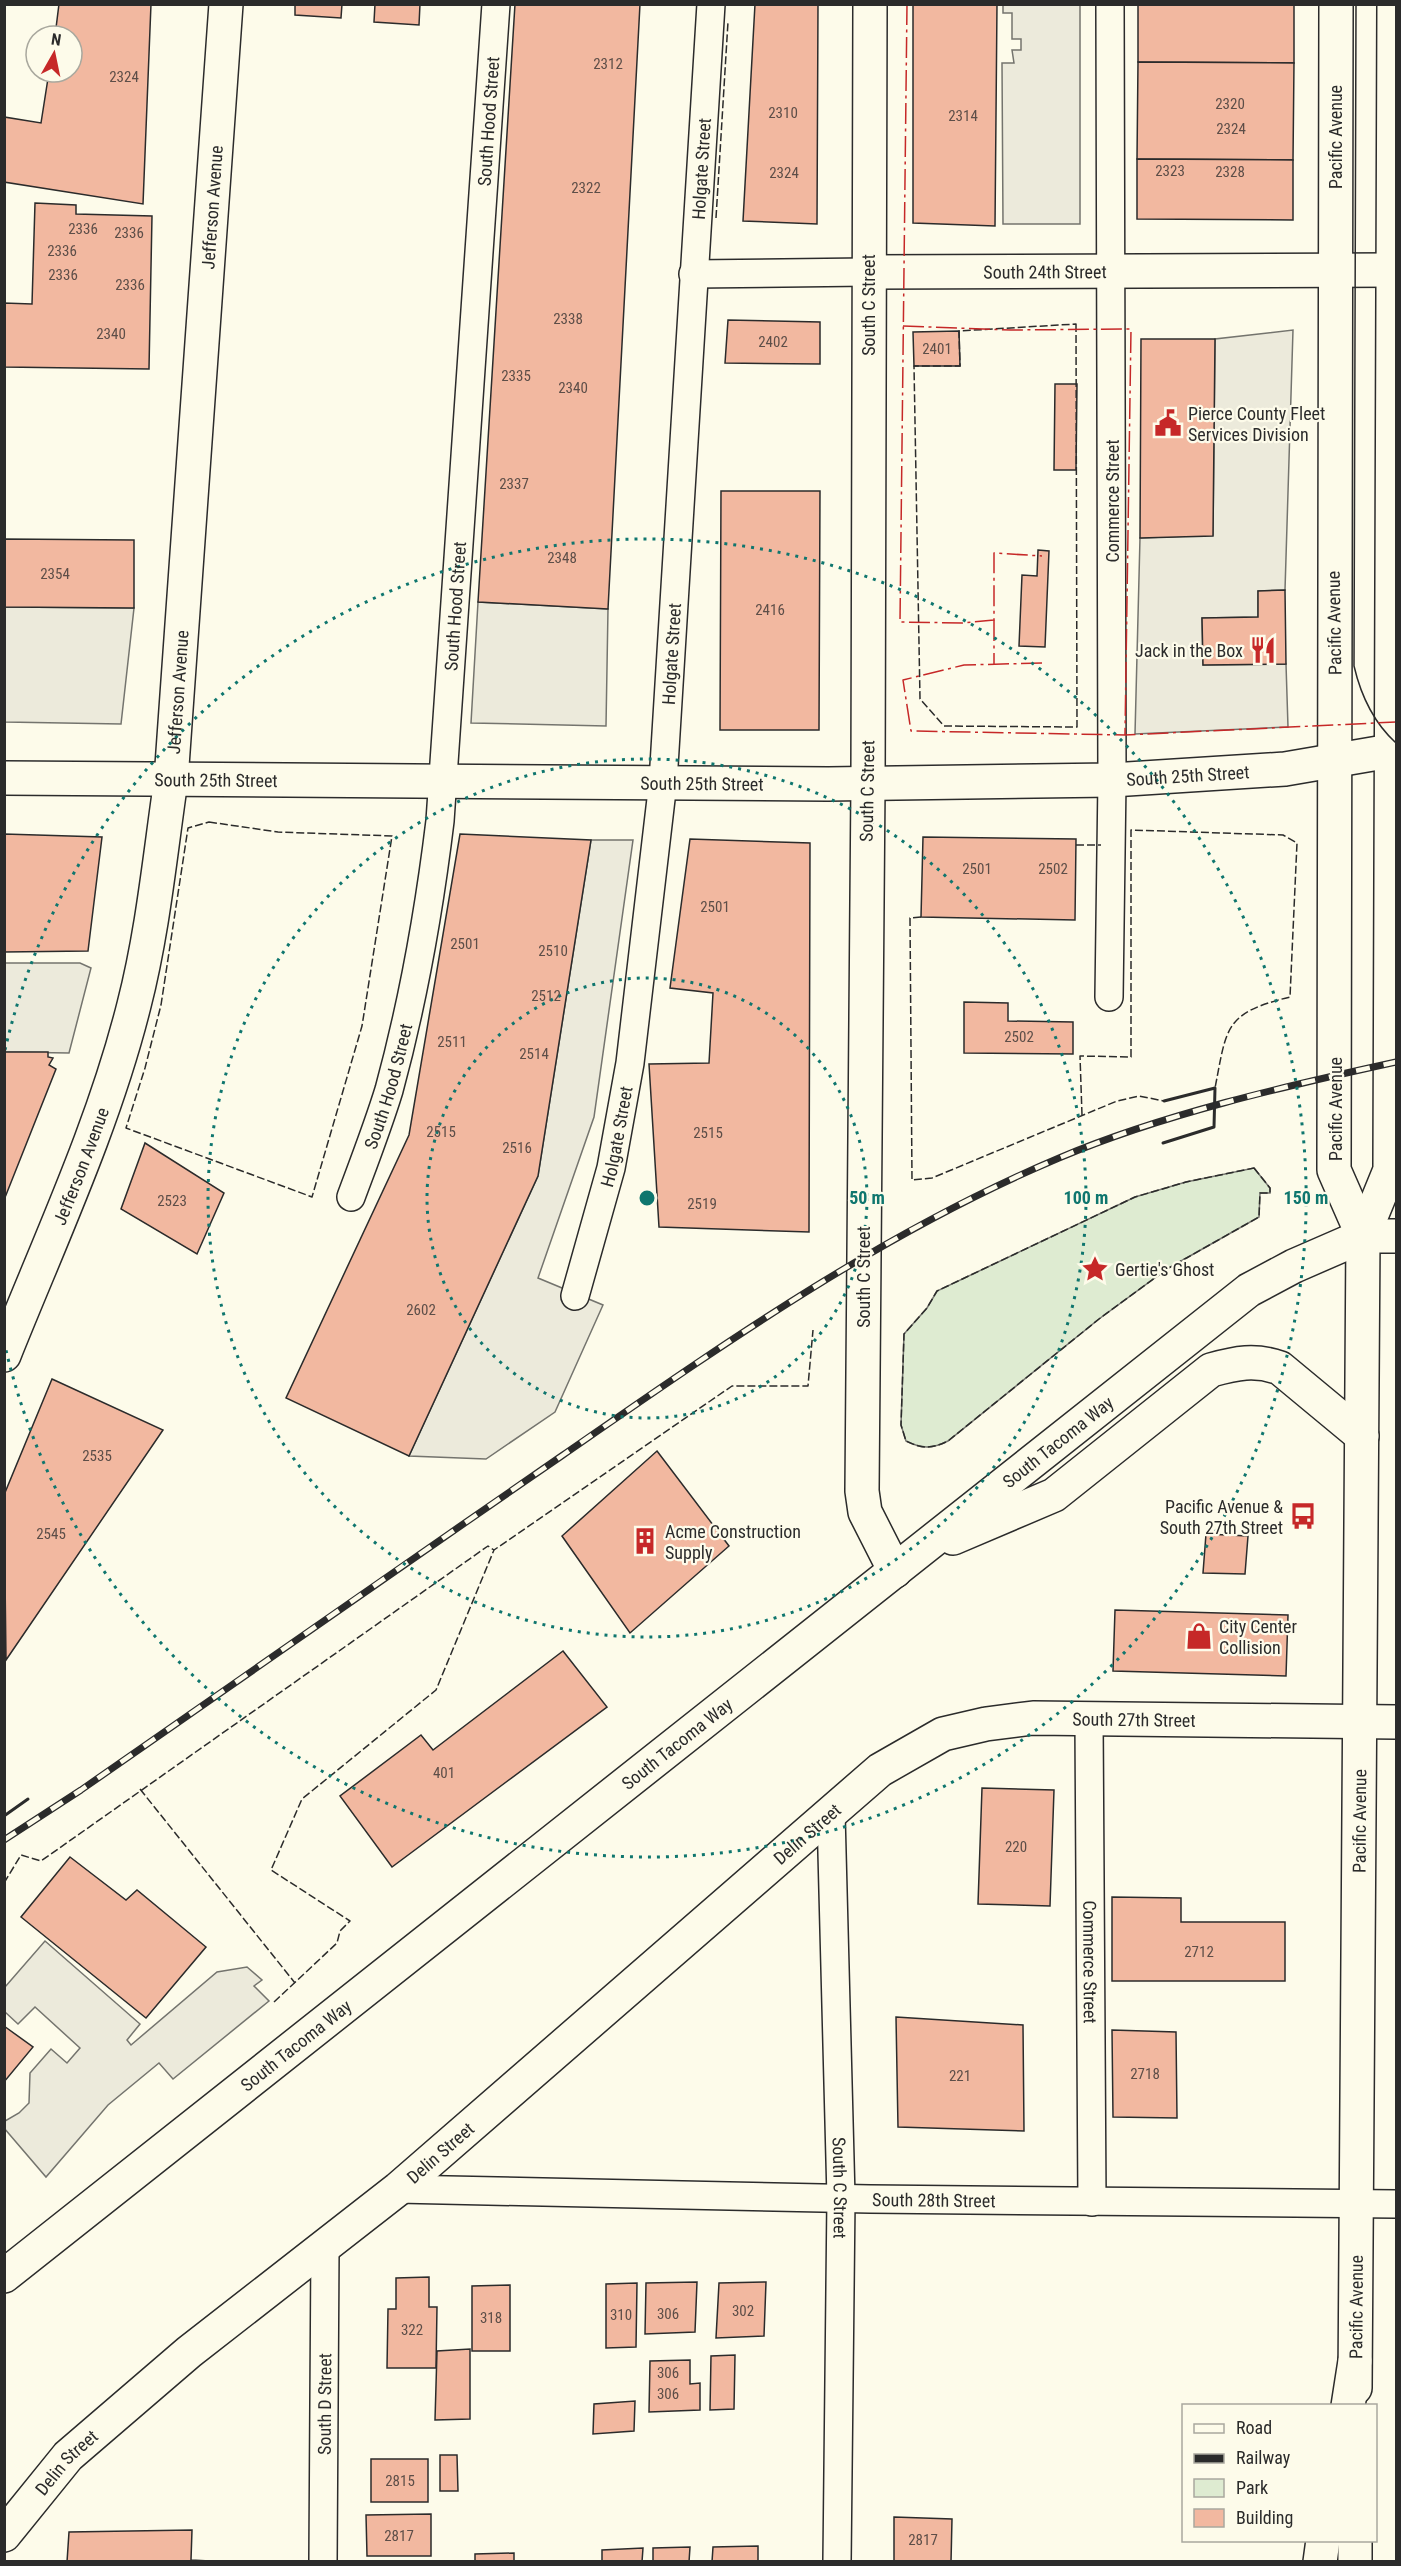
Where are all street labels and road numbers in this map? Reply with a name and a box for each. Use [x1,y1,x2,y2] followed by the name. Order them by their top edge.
[473,56,503,187] street label: South Hood Street
[1325,85,1346,189] street label: Pacific Avenue
[687,117,714,220] street label: Holgate Street
[197,145,226,270] street label: Jefferson Avenue
[858,254,879,356] street label: South C Street
[983,261,1107,282] street label: South 24th Street
[1102,439,1123,563] street label: Commerce Street
[440,541,470,672] street label: South Hood Street
[1323,571,1345,675] street label: Pacific Avenue
[657,602,685,705] street label: Holgate Street
[162,629,192,755] street label: Jefferson Avenue
[856,740,878,842] street label: South C Street
[1126,761,1250,790] street label: South 25th Street
[154,769,278,790] street label: South 25th Street
[640,772,764,794] street label: South 25th Street
[359,1021,416,1152] street label: South Hood Street
[1325,1057,1346,1161] street label: Pacific Avenue
[596,1084,636,1189] street label: Holgate Street
[48,1104,113,1228] street label: Jefferson Avenue
[853,1226,874,1328] street label: South C Street
[998,1391,1117,1492] street label: South Tacoma Way
[617,1693,736,1793] street label: South Tacoma Way
[1072,1708,1196,1730] street label: South 27th Street
[1348,1769,1370,1873] street label: Pacific Avenue
[769,1799,845,1868] street label: Delin Street
[1080,1900,1101,2024] street label: Commerce Street
[236,1995,355,2095] street label: South Tacoma Way
[402,2118,478,2187] street label: Delin Street
[829,2137,852,2239] street label: South C Street
[872,2189,996,2211] street label: South 28th Street
[1345,2255,1366,2359] street label: Pacific Avenue
[313,2353,335,2455] street label: South D Street
[30,2425,102,2499] street label: Delin Street

